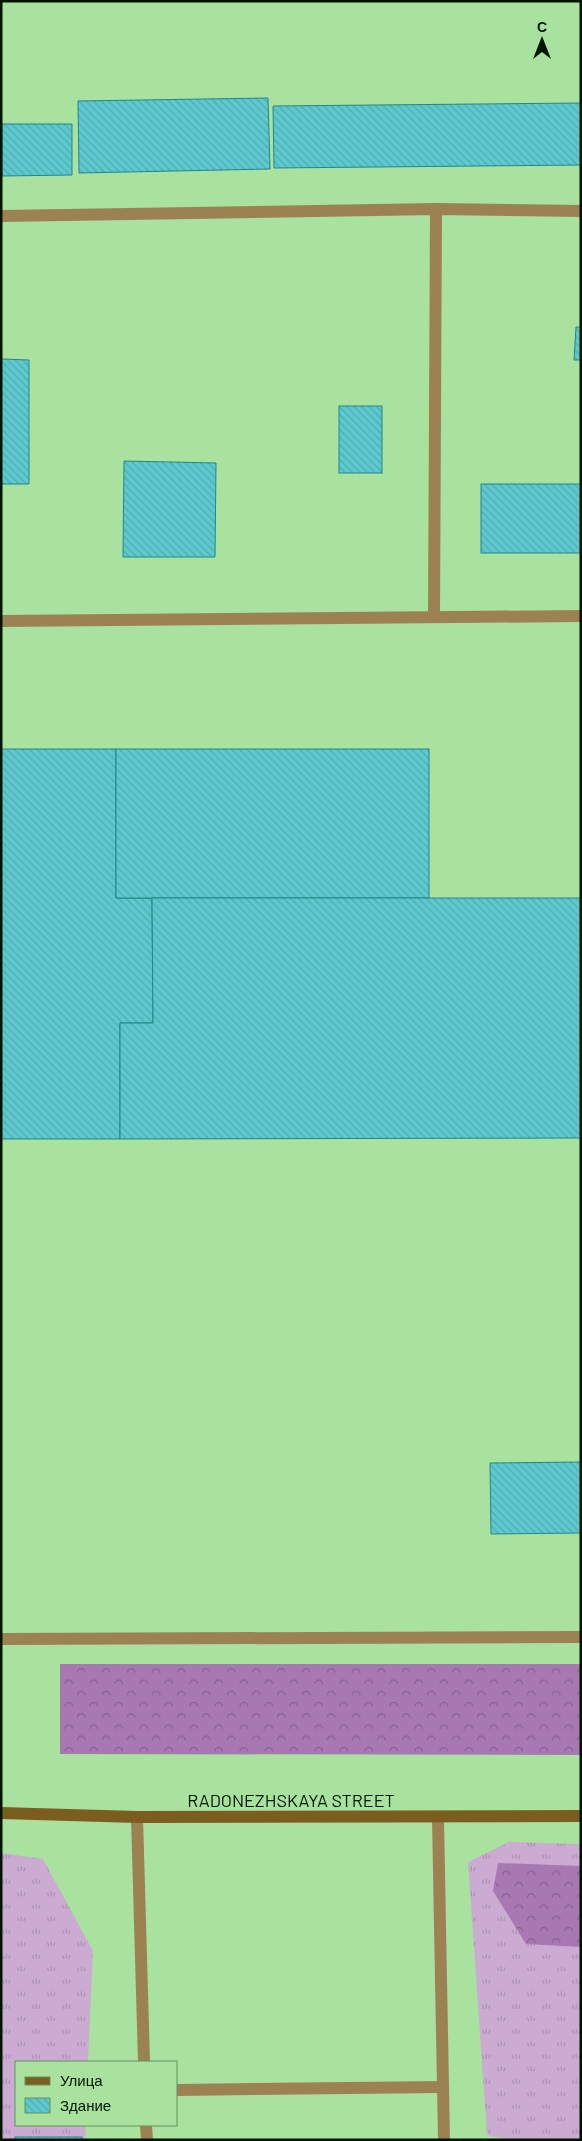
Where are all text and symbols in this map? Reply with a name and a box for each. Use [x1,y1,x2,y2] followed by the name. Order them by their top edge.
[517,15,567,65] north arrow
[537,18,547,35] text: С
[187,1789,395,1811] street label: RADONEZHSKAYA STREET
[15,2061,178,2126] legend
[60,2071,103,2089] text: Улица
[60,2096,111,2114] text: Здание

